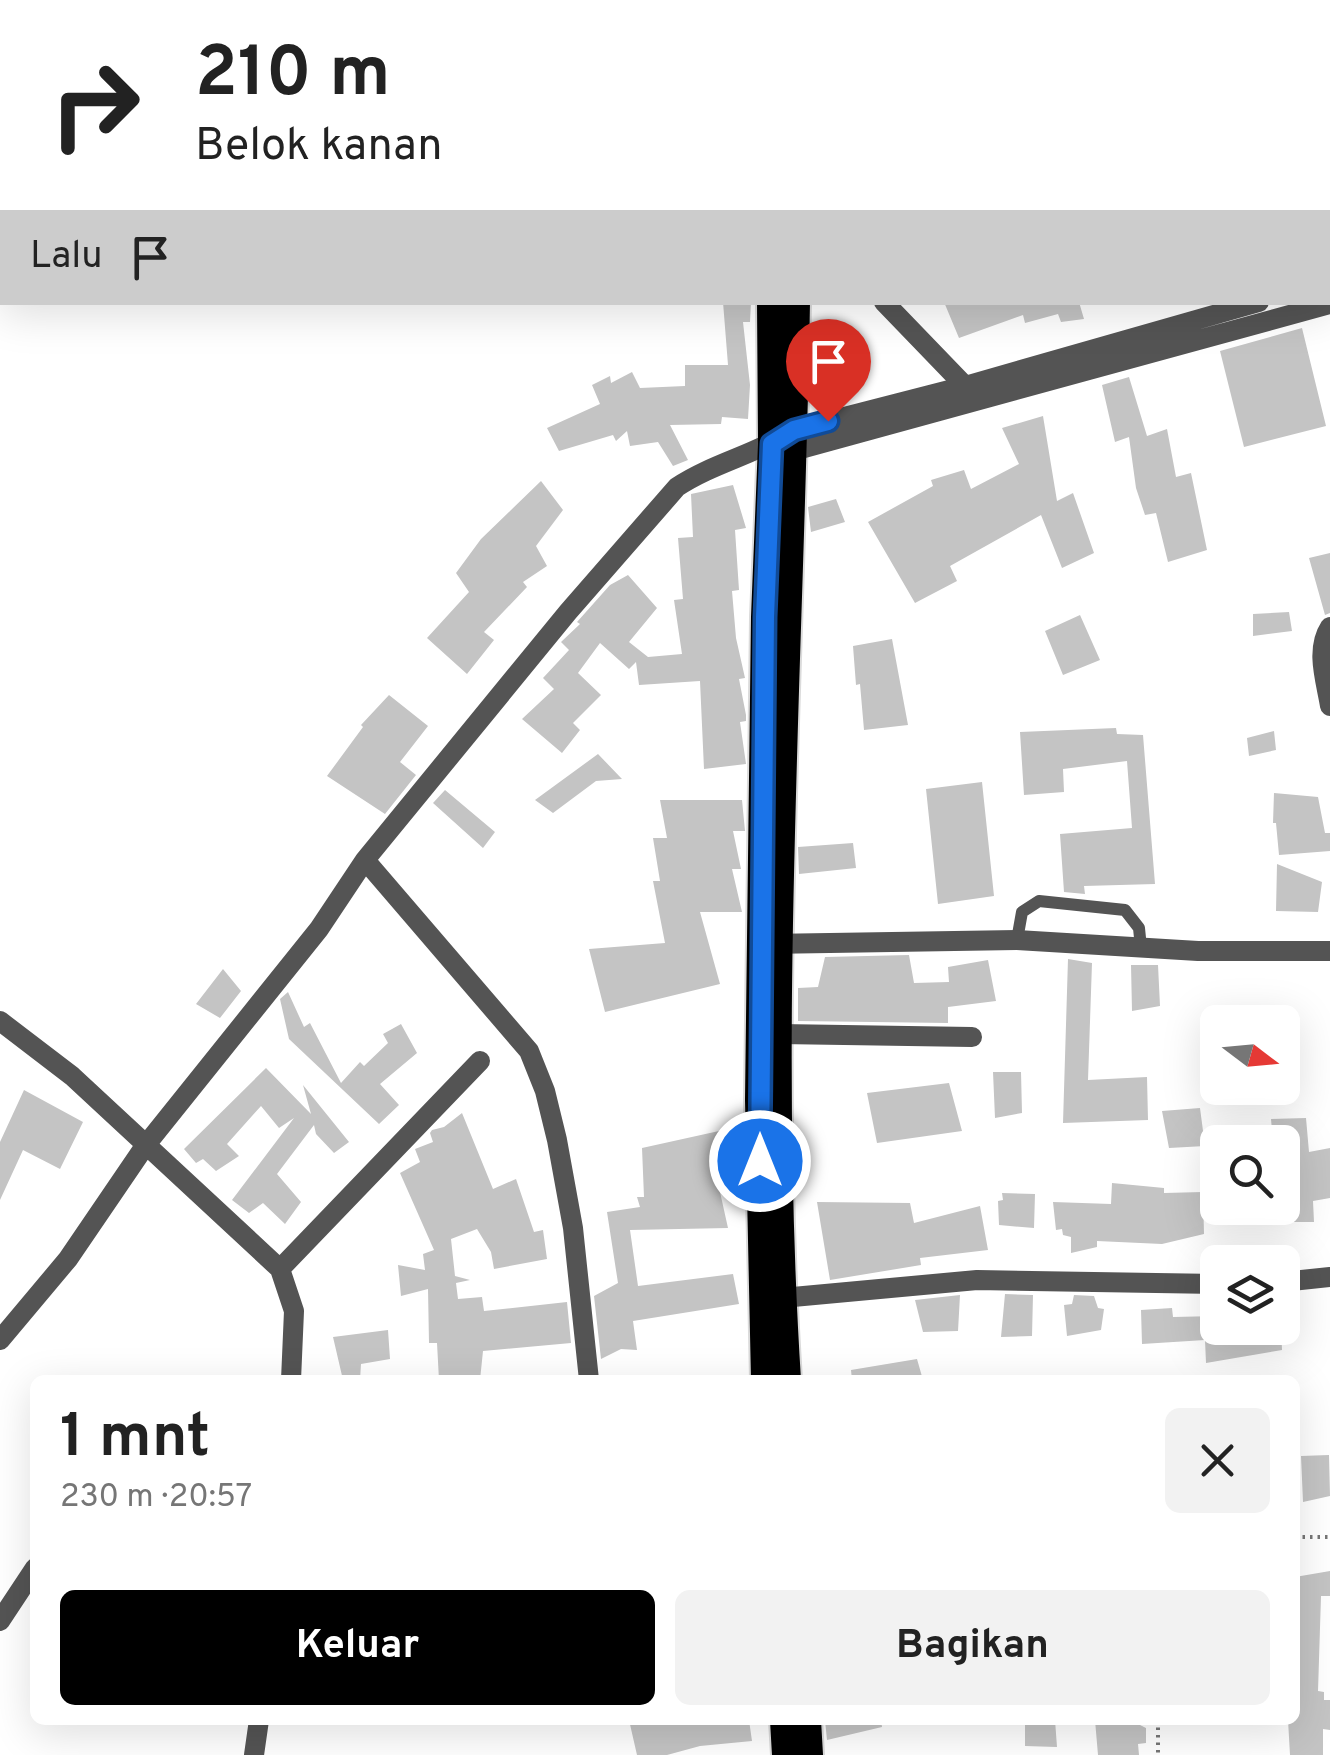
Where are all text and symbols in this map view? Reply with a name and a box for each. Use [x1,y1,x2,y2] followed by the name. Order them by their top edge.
[195,32,391,121] text: 210 m
[30,40,160,170] icon: right
[195,119,443,176] text: Belok kanan
[123,230,178,285] icon: arrive
[30,233,103,282] text: Lalu
[786,319,871,422] pin
[801,334,856,389] icon: arrive
[1200,1005,1300,1105] north arrow
[1200,1005,1300,1345] map controls
[708,1109,812,1213] position arrow
[1200,1125,1300,1225] button: search
[1200,1245,1300,1345] button: layers
[60,1402,210,1478] text: 1 mnt
[1165,1408,1270,1513] button: close
[60,1478,252,1518] text: 230 m · 20:57
[60,1590,655,1705] button: Keluar
[675,1590,1270,1705] button: Bagikan

